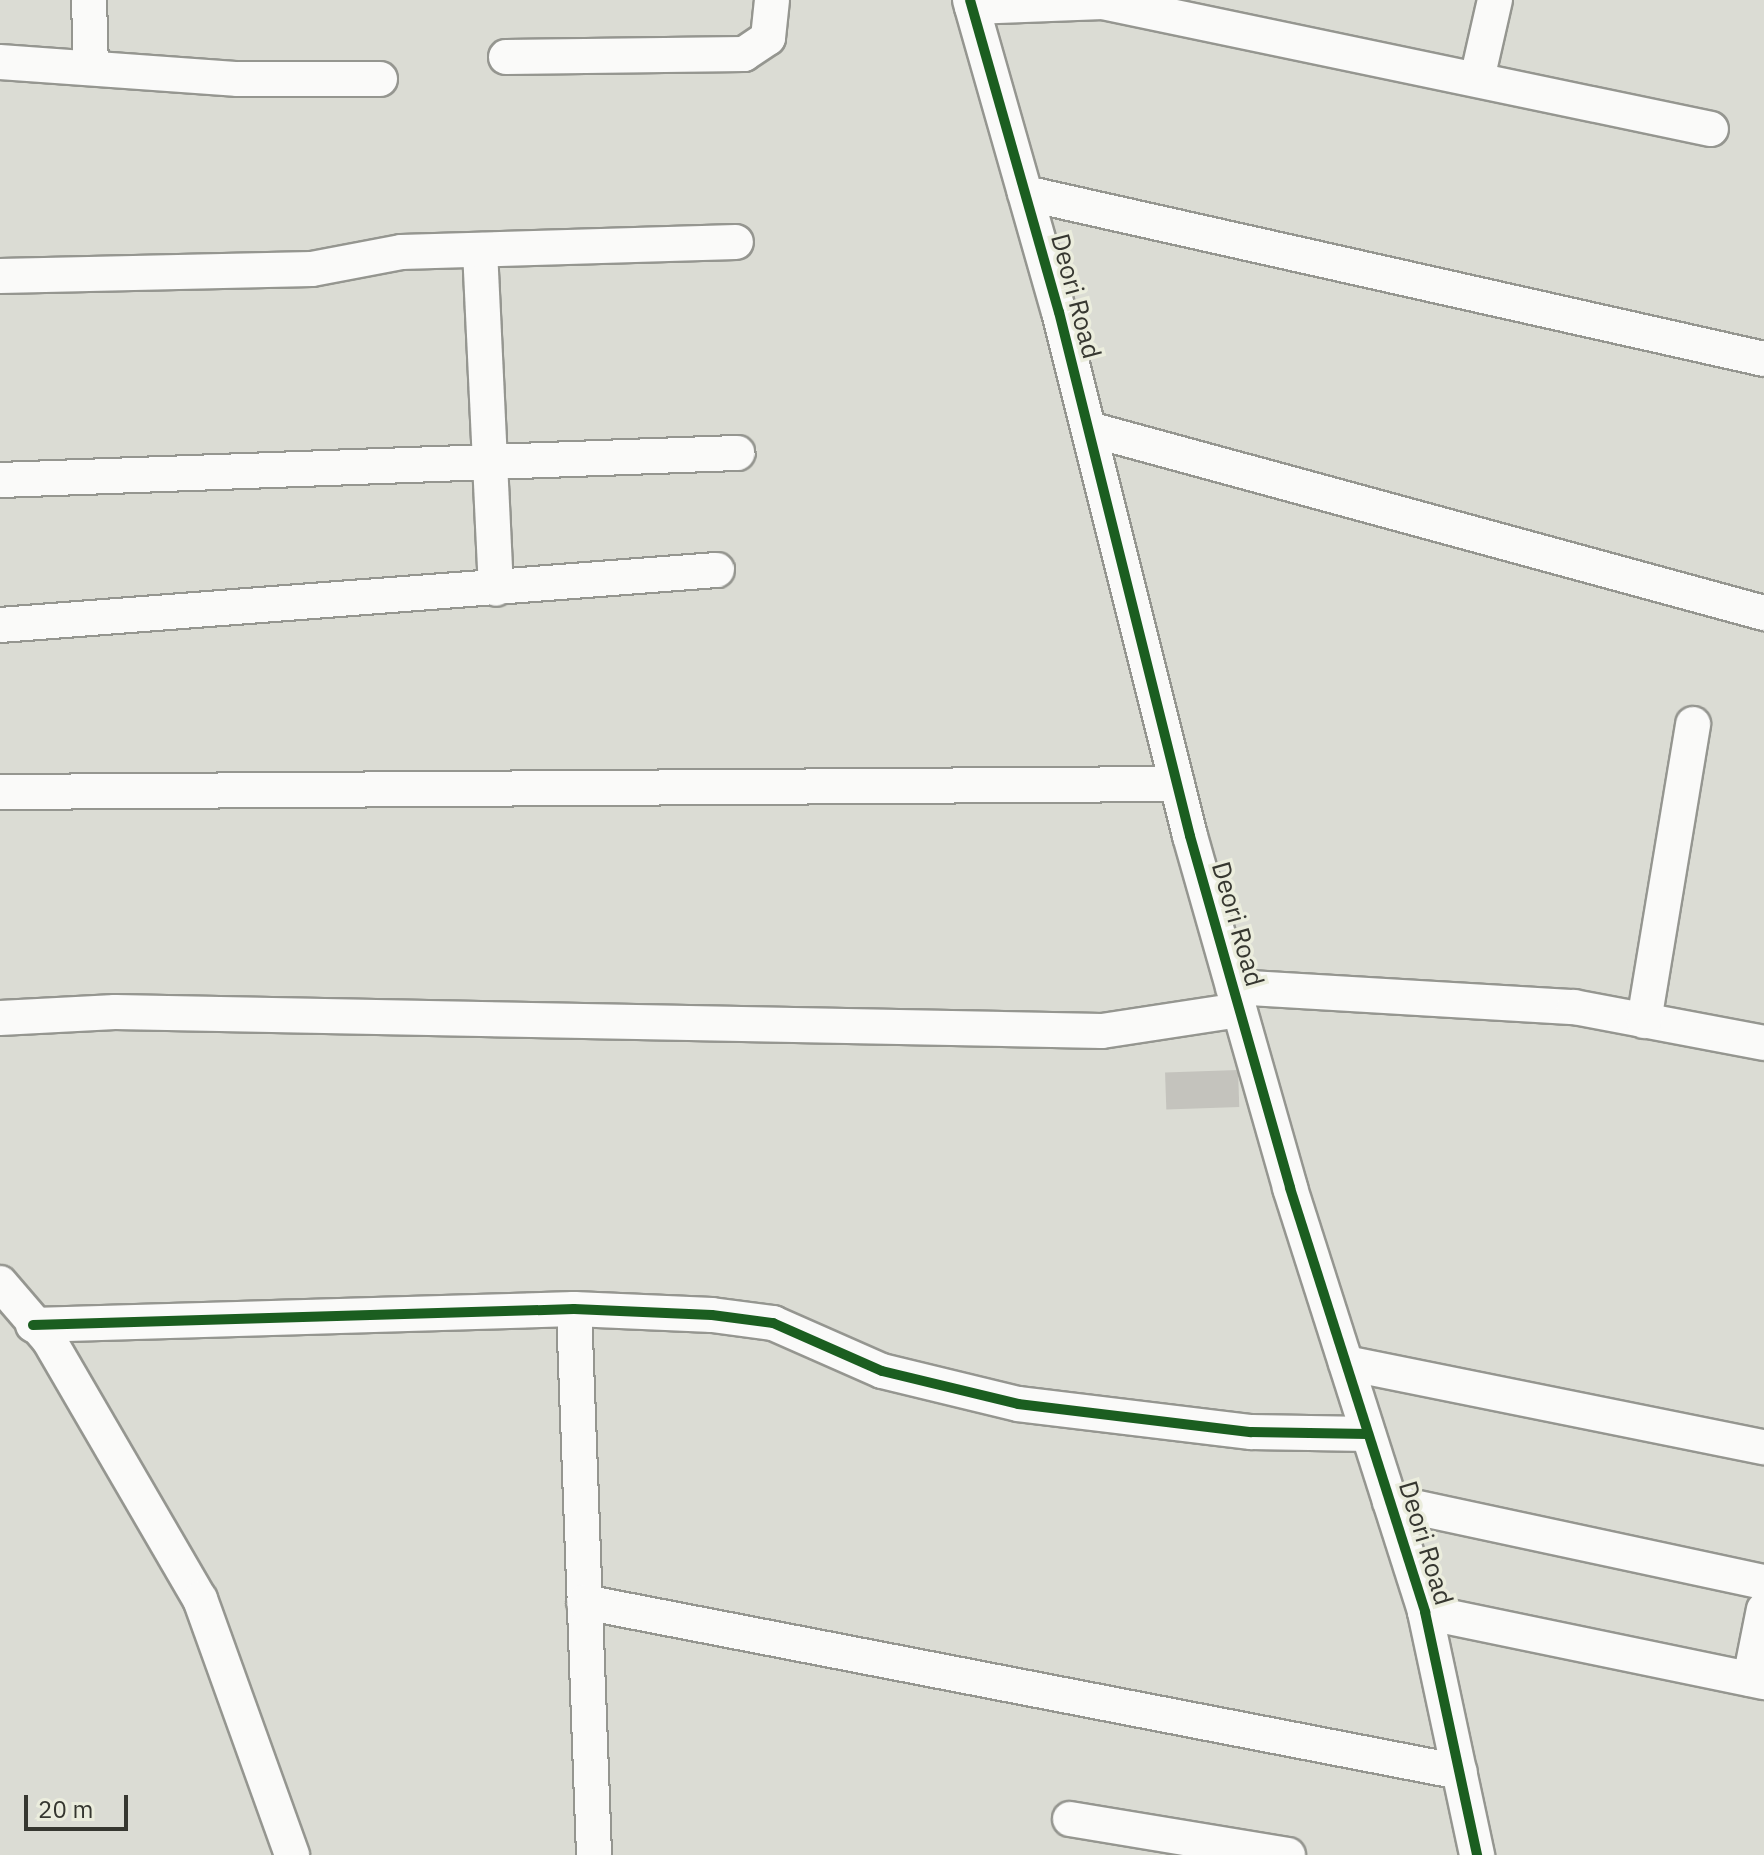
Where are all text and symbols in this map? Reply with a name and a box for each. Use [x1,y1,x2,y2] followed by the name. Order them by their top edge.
[1044,230,1108,362] street label: Deori Road
[1205,858,1271,990] street label: Deori Road
[1392,1477,1460,1609] street label: Deori Road
[28,1779,132,1829] scale bar
[38,1793,93,1825] text: 20 m

